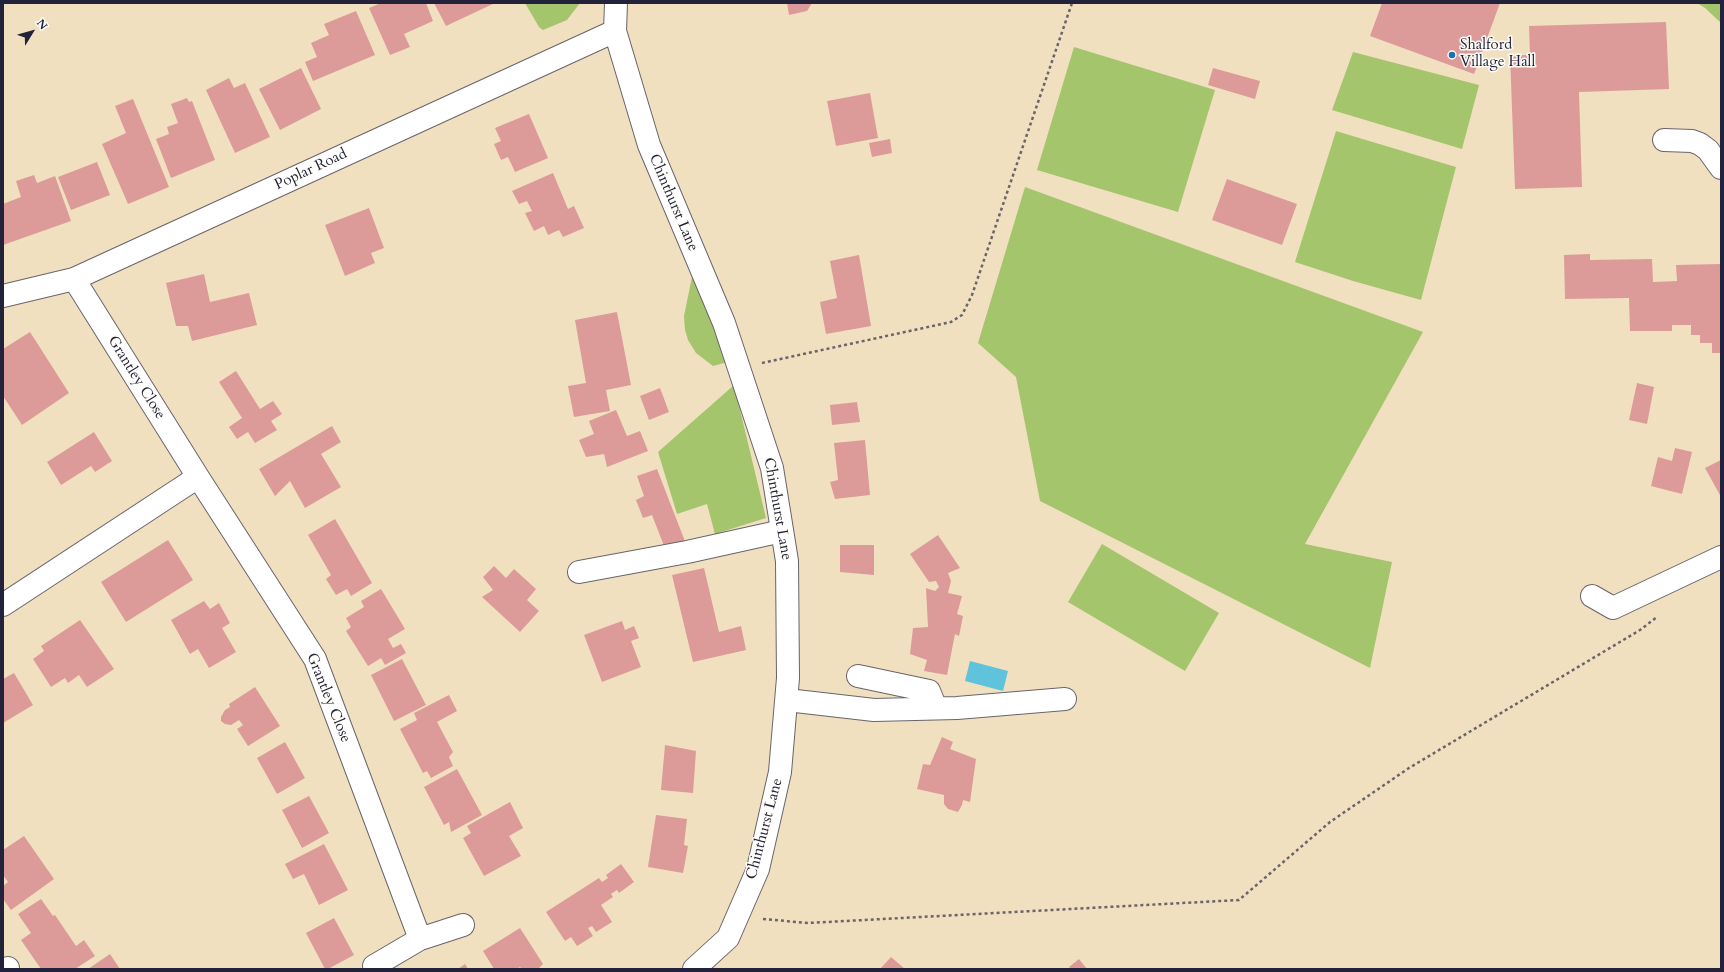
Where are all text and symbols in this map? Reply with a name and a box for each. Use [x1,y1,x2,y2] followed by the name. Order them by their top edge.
[12,12,52,52] north arrow
[33,16,51,33] text: N
[1460,37,1535,72] place label: Shalford Village Hall
[1447,50,1457,60] marker: Shalford Village Hall
[272,145,350,195] street label: Poplar Road
[644,152,702,254] street label: Chinthurst Lane
[103,333,169,423] street label: Grantley Close
[759,456,795,562] street label: Chinthurst Lane
[302,651,354,745] street label: Grantley Close
[743,777,787,881] street label: Chinthurst Lane

